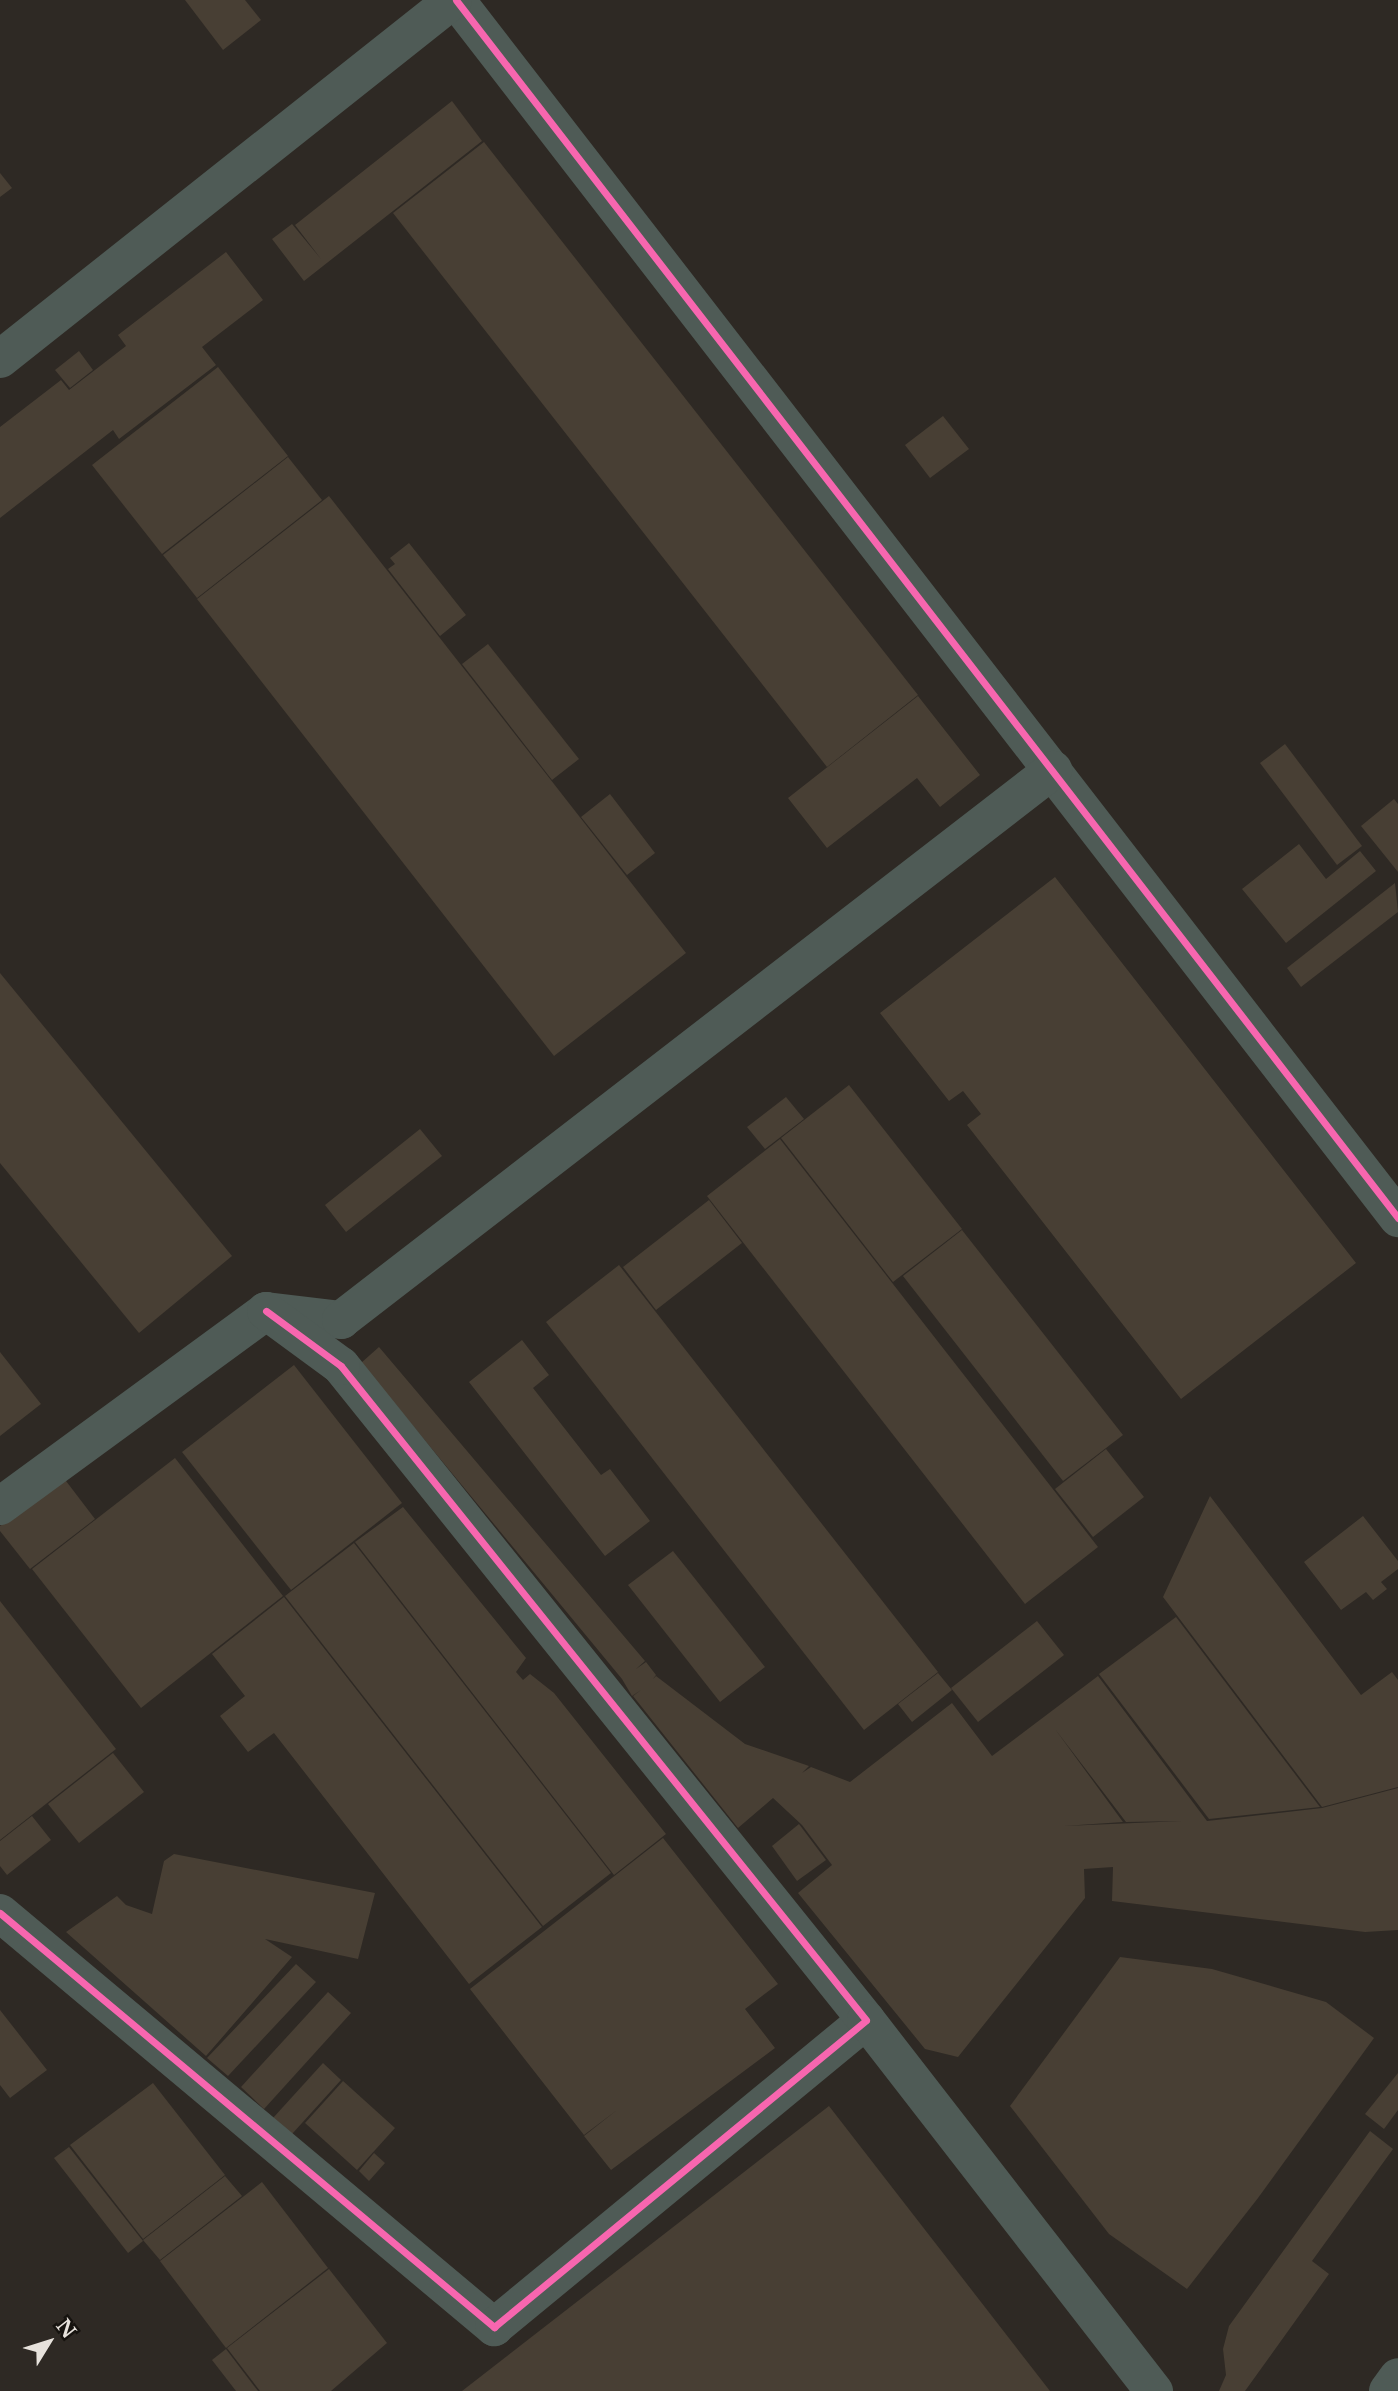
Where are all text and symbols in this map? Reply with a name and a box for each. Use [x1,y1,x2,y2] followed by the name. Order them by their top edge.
[14,2307,84,2377] north arrow
[51,2315,81,2343] text: N

